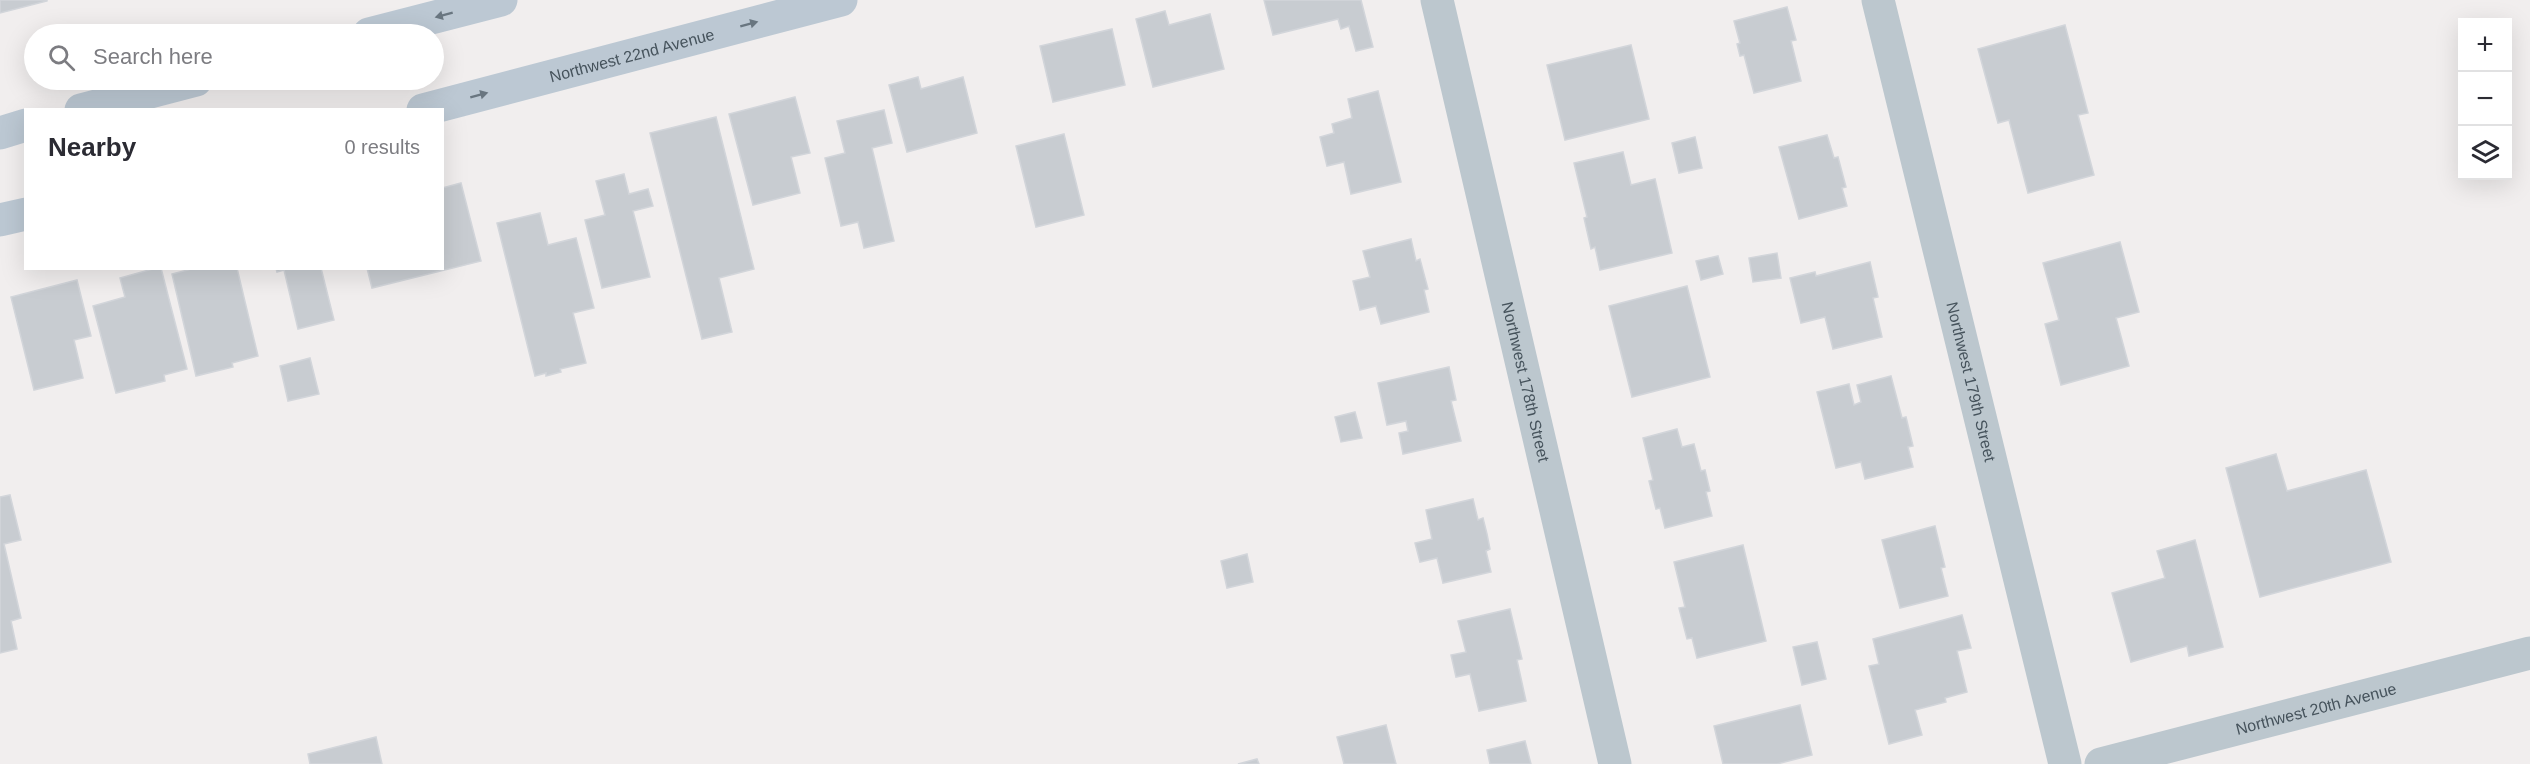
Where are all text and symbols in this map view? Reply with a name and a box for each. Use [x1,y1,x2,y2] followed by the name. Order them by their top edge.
[435,10,453,20] one-way arrow
[2458,18,2512,180] map controls
[2458,18,2512,72] button: +
[740,19,758,28] one-way arrow
[24,24,444,90] search box
[548,26,716,85] street label: Northwest 22nd Avenue
[45,41,78,74] icon: search
[93,44,213,69] text: Search here
[2458,72,2512,126] button: −
[470,89,488,99] one-way arrow
[2458,126,2512,180] button: layers
[48,132,136,162] text: Nearby
[344,136,420,158] text: 0 results
[1499,300,1552,464] street label: Northwest 178th Street
[1943,300,1999,464] street label: Northwest 179th Street
[2234,680,2398,738] street label: Northwest 20th Avenue

